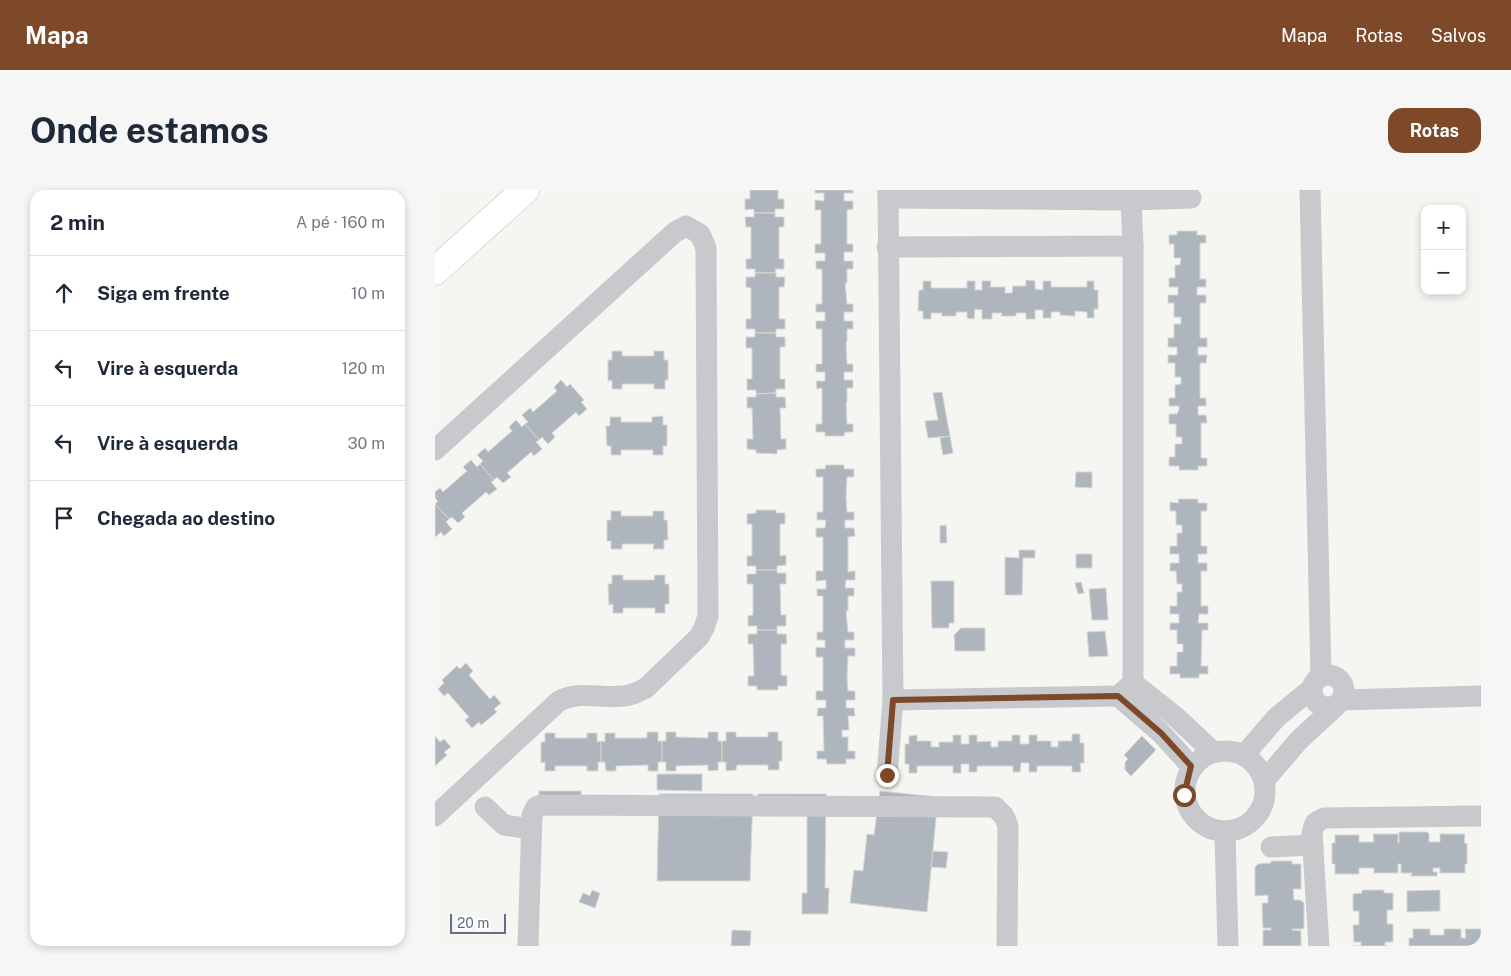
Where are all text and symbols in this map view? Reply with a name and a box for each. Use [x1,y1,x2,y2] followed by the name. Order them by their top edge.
[25,21,89,49] text: Mapa
[1281,25,1327,46] text: Mapa
[1355,25,1403,46] text: Rotas
[1431,25,1486,46] text: Salvos
[1388,108,1481,153] button: Rotas
[30,110,269,151] text: Onde estamos
[1421,205,1466,295] map controls
[1421,205,1466,250] button: +
[50,210,105,235] text: 2 min
[296,213,385,232] text: A pé · 160 m
[1421,250,1466,295] button: −
[50,279,78,307] icon: ahead
[97,282,230,304] text: Siga em frente
[351,284,385,303] text: 10 m
[50,354,78,382] icon: left
[97,357,238,379] text: Vire à esquerda
[341,359,385,378] text: 120 m
[50,429,78,457] icon: left
[97,432,238,454] text: Vire à esquerda
[348,434,385,453] text: 30 m
[50,504,78,532] icon: arrive
[97,507,275,529] text: Chegada ao destino
[876,764,899,787] route end
[1173,784,1196,807] route start
[450,911,506,934] scale bar
[457,915,489,931] text: 20 m

